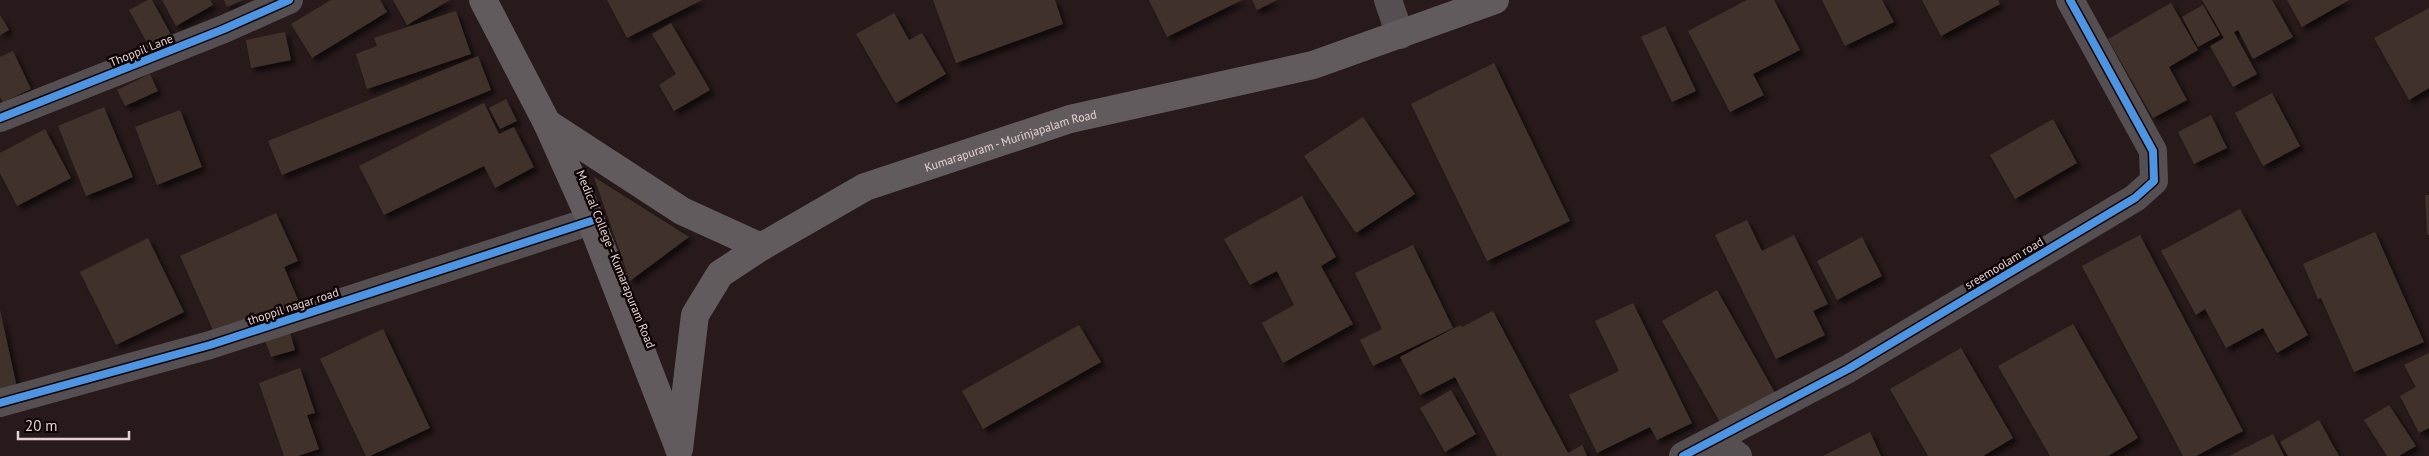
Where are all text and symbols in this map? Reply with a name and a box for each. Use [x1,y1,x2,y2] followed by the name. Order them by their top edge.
[107,30,175,70] street label: Thoppil Lane
[922,106,1098,174] street label: Kumarapuram - Murinjapalam Road
[573,168,659,350] street label: Medical College - Kumarapuram Road
[1962,234,2046,292] street label: sreemoolam road
[245,284,341,328] street label: thoppil nagar road
[18,408,129,440] scale bar
[25,416,58,435] text: 20 m

